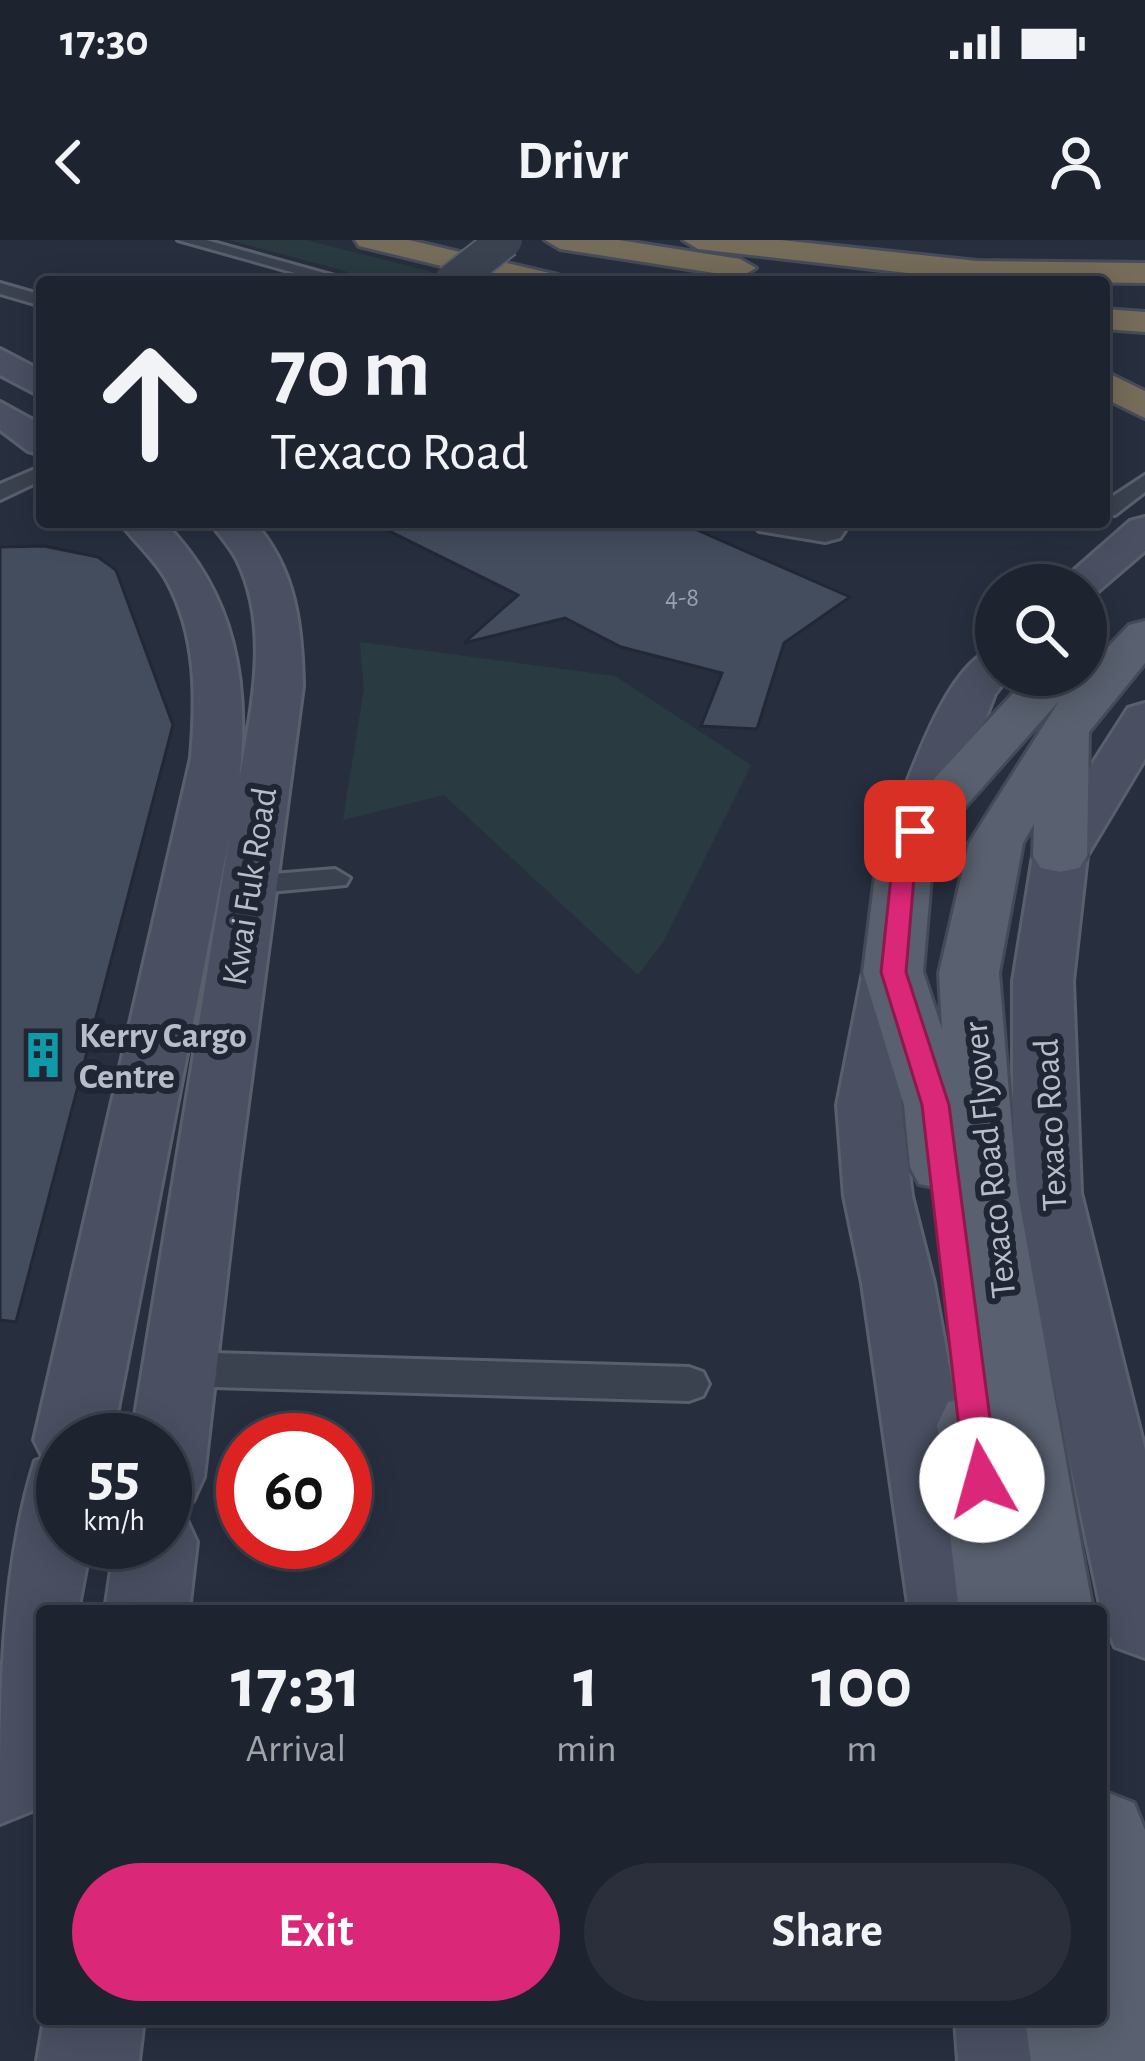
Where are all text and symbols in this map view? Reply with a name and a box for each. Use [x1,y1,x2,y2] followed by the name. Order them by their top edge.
[60,19,149,64] text: 17:30
[36,129,102,195] icon: back
[1043,129,1109,195] icon: person
[517,135,628,189] text: Drivr
[72,324,228,480] icon: ahead
[270,328,431,412] text: 70 m
[270,426,529,480] text: Texaco Road
[975,564,1107,696] map controls
[975,564,1107,696] button: search
[665,584,699,611] house number: 4-8
[864,780,966,882] pin
[217,785,283,988] street label: Kwai Fuk Road
[882,798,948,864] icon: arrive
[79,1018,247,1095] place label: Kerry Cargo Centre
[958,1019,1022,1300] street label: Texaco Road Flyover
[18,1030,68,1080] building icon: Kerry Cargo Centre
[1029,1038,1073,1212] street label: Texaco Road
[216,1413,372,1569] speed limit sign: 60
[919,1417,1045,1543] position arrow
[88,1446,140,1506] text: 55
[83,1506,145,1536] text: km/h
[231,1648,361,1720] text: 17:31
[573,1648,599,1720] text: 1
[811,1648,912,1720] text: 100
[246,1730,346,1769] text: Arrival
[556,1730,617,1769] text: min
[846,1730,877,1769] text: m
[72,1863,560,2001] button: Exit
[584,1863,1071,2001] button: Share

